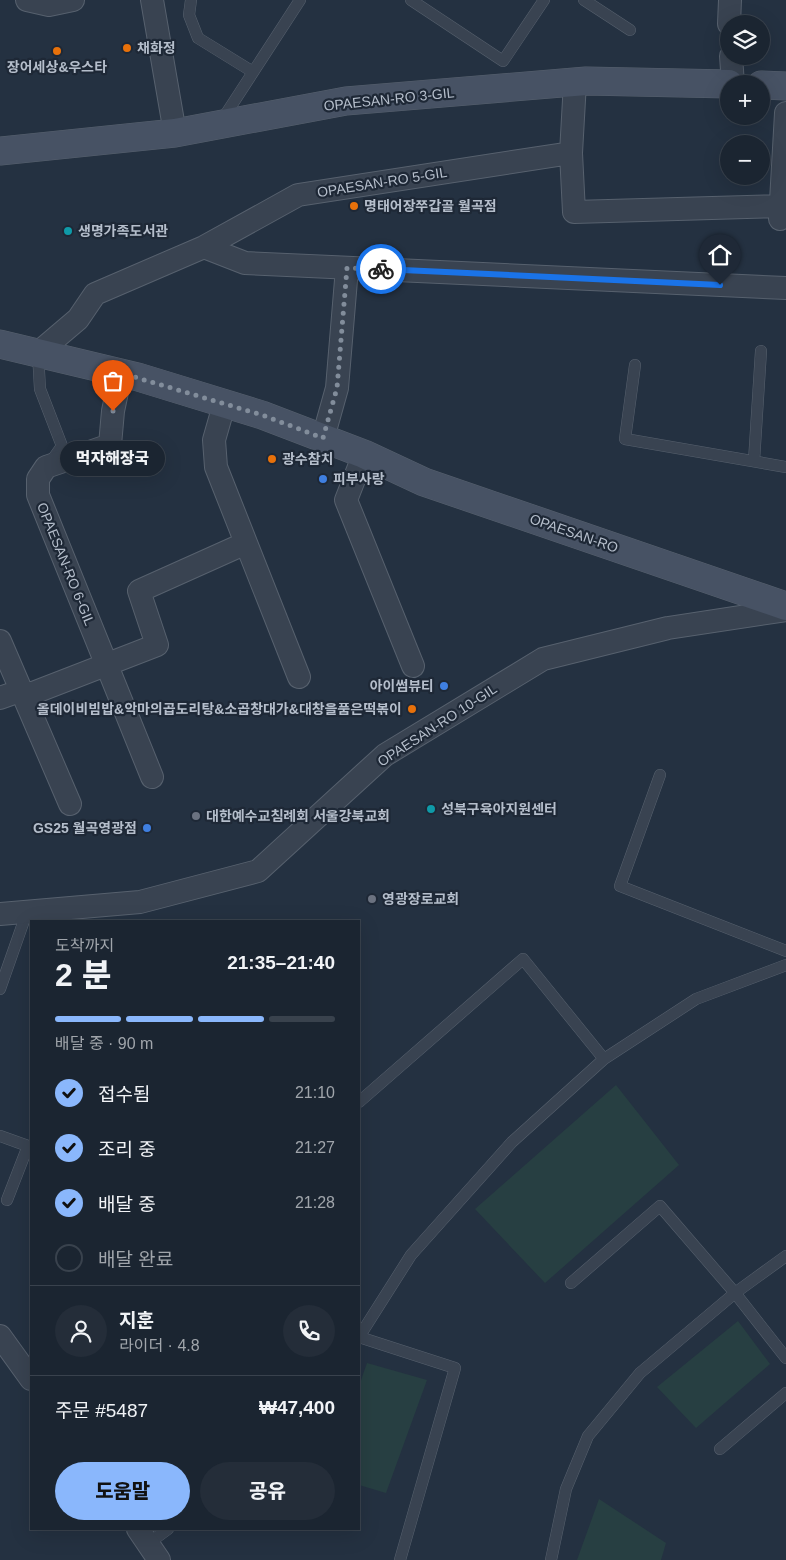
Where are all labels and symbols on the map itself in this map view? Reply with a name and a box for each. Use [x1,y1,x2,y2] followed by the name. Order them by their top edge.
[137,40,176,56] place label: 채화정
[121,42,133,54] marker: 채화정
[51,45,63,57] marker: 장어세상&우스타
[7,59,107,75] place label: 장어세상&우스타
[323,84,455,114] street label: OPAESAN-RO 3-GIL
[316,164,448,200] street label: OPAESAN-RO 5-GIL
[364,198,497,214] place label: 명태어장쭈갑골 월곡점
[348,200,360,212] marker: 명태어장쭈갑골 월곡점
[78,223,168,239] place label: 생명가족도서관
[62,225,74,237] marker: 생명가족도서관
[699,234,741,285] pin
[356,244,406,294] courier
[92,360,134,411] pin
[61,441,166,476] callout: 먹자해장국
[282,451,334,467] place label: 광수참치
[266,453,278,465] marker: 광수참치
[333,471,385,487] place label: 피부사랑
[317,473,329,485] marker: 피부사랑
[34,500,98,628] street label: OPAESAN-RO 6-GIL
[528,510,620,556] street label: OPAESAN-RO
[370,678,434,694] place label: 아이썸뷰티
[374,680,500,770] street label: OPAESAN-RO 10-GIL
[438,680,450,692] marker: 아이썸뷰티
[37,701,402,717] place label: 올데이비빔밥&악마의곱도리탕&소곱창대가&대창을품은떡볶이
[406,703,418,715] marker: 올데이비빔밥&악마의곱도리탕&소곱창대가&대창을품은떡볶이
[441,801,557,817] place label: 성북구육아지원센터
[425,803,437,815] marker: 성북구육아지원센터
[206,808,390,824] place label: 대한예수교침례회 서울강북교회
[190,810,202,822] marker: 대한예수교침례회 서울강북교회
[33,820,137,836] place label: GS25 월곡영광점
[141,822,153,834] marker: GS25 월곡영광점
[382,891,459,907] place label: 영광장로교회
[366,893,378,905] marker: 영광장로교회

